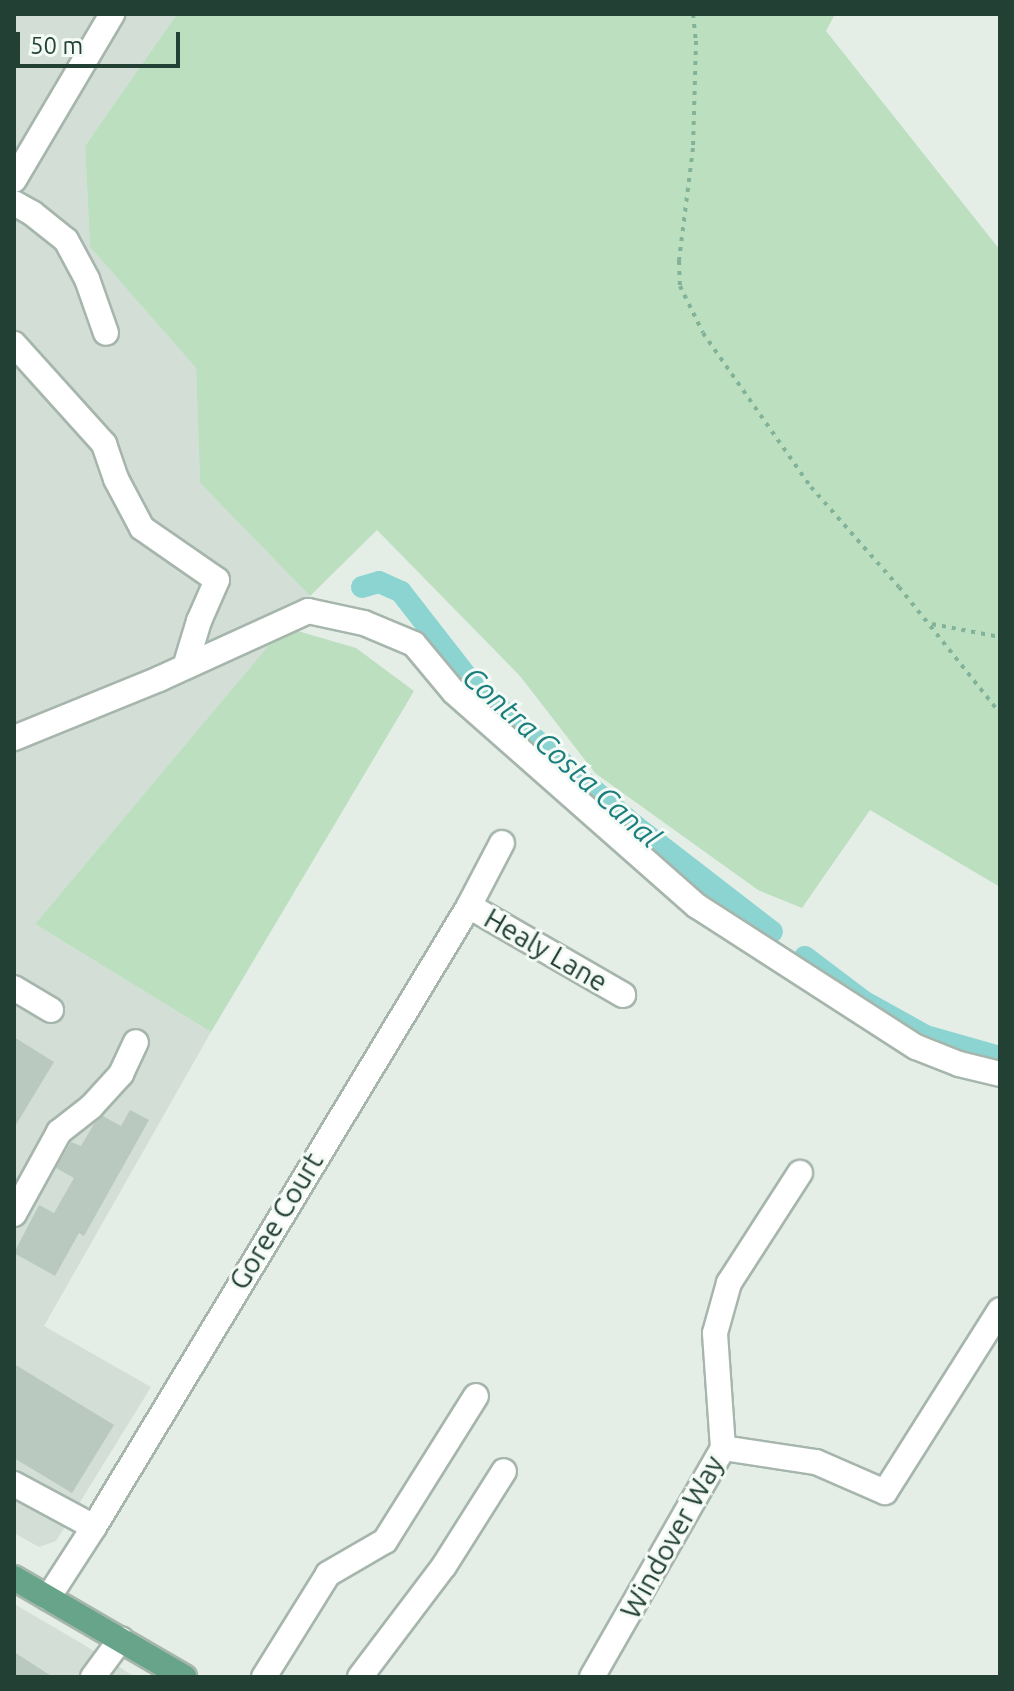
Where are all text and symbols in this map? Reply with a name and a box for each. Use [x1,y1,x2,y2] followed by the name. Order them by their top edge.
[20,16,184,66] scale bar
[30,32,83,59] text: 50 m
[456,659,668,855] water label: Contra Costa Canal
[478,901,614,999] street label: Healy Lane
[222,1146,330,1296] street label: Goree Court
[613,1450,731,1624] street label: Windover Way

